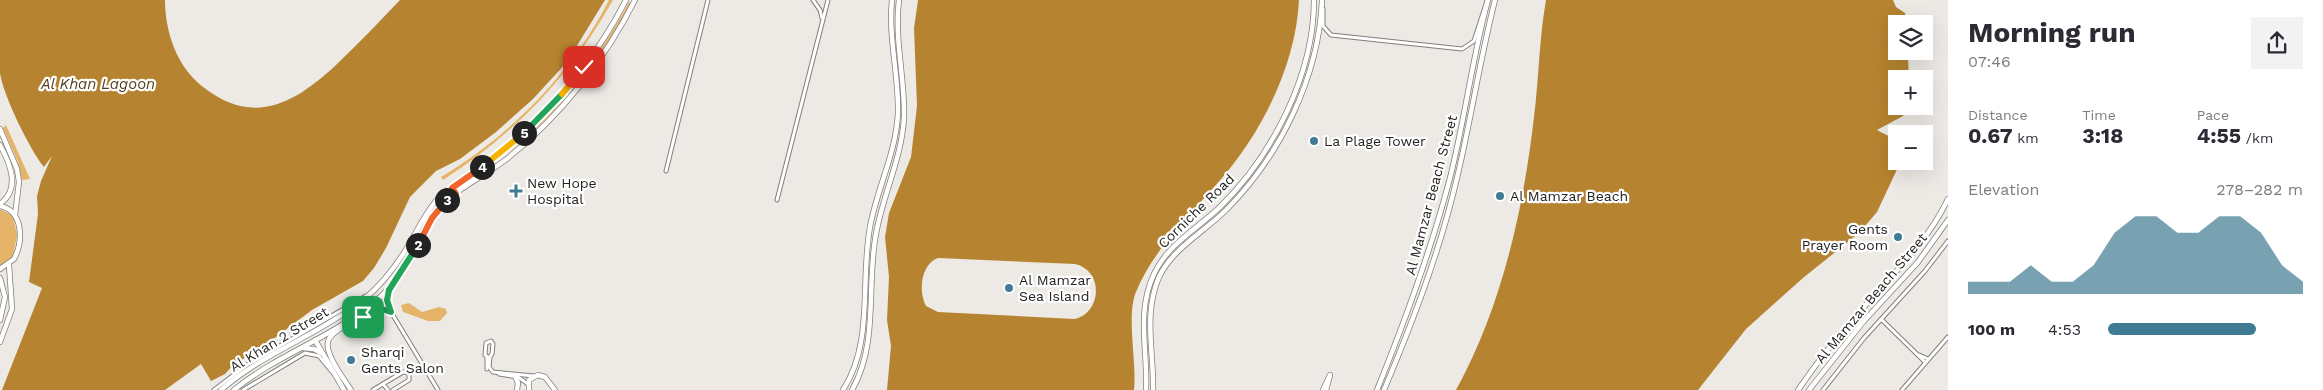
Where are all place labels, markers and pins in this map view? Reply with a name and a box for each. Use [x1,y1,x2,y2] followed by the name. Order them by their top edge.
[563,46,605,88] pin
[512,120,536,146] pin: 5
[1324,133,1426,149] place label: La Plage Tower
[1308,135,1320,147] marker: La Plage Tower
[470,154,494,180] pin: 4
[527,175,597,207] place label: New Hope Hospital
[509,184,523,198] marker: New Hope Hospital
[434,188,460,212] pin: 3
[1510,188,1628,204] place label: Al Mamzar Beach
[1494,190,1506,202] marker: Al Mamzar Beach
[1802,221,1888,253] place label: Gents Prayer Room
[1892,231,1904,243] marker: Gents Prayer Room
[406,232,430,258] pin: 2
[1019,272,1091,304] place label: Al Mamzar Sea Island
[1003,282,1015,294] marker: Al Mamzar Sea Island
[342,296,384,338] pin
[361,344,444,376] place label: Sharqi Gents Salon
[345,354,357,366] marker: Sharqi Gents Salon

